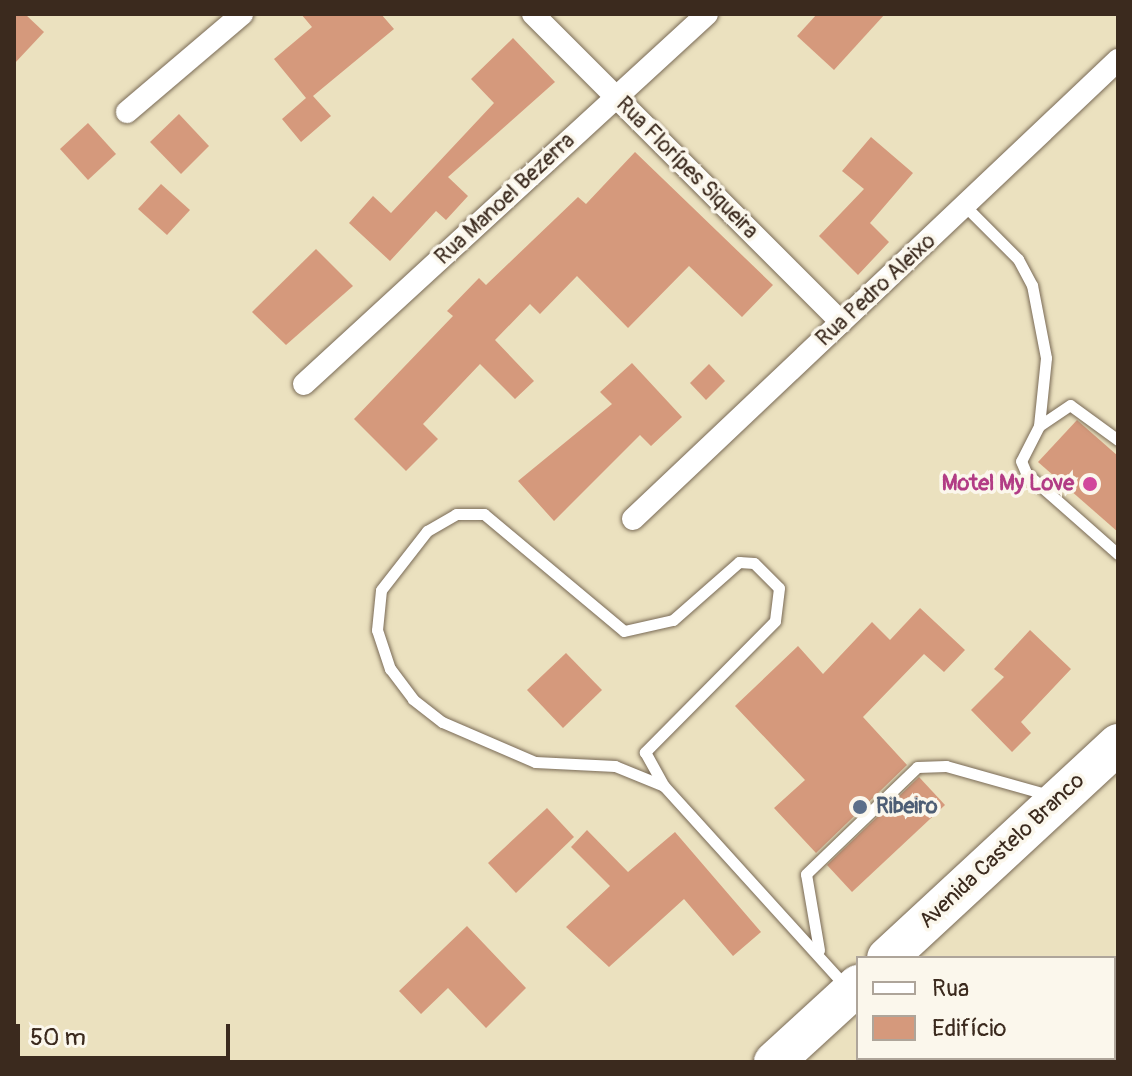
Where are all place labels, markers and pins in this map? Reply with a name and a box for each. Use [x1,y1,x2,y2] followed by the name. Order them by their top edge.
[942,471,1074,497] place label: Motel My Love
[1081,475,1099,493] marker: Motel My Love
[876,794,937,820] place label: Ribeiro
[851,798,869,816] marker: Ribeiro

